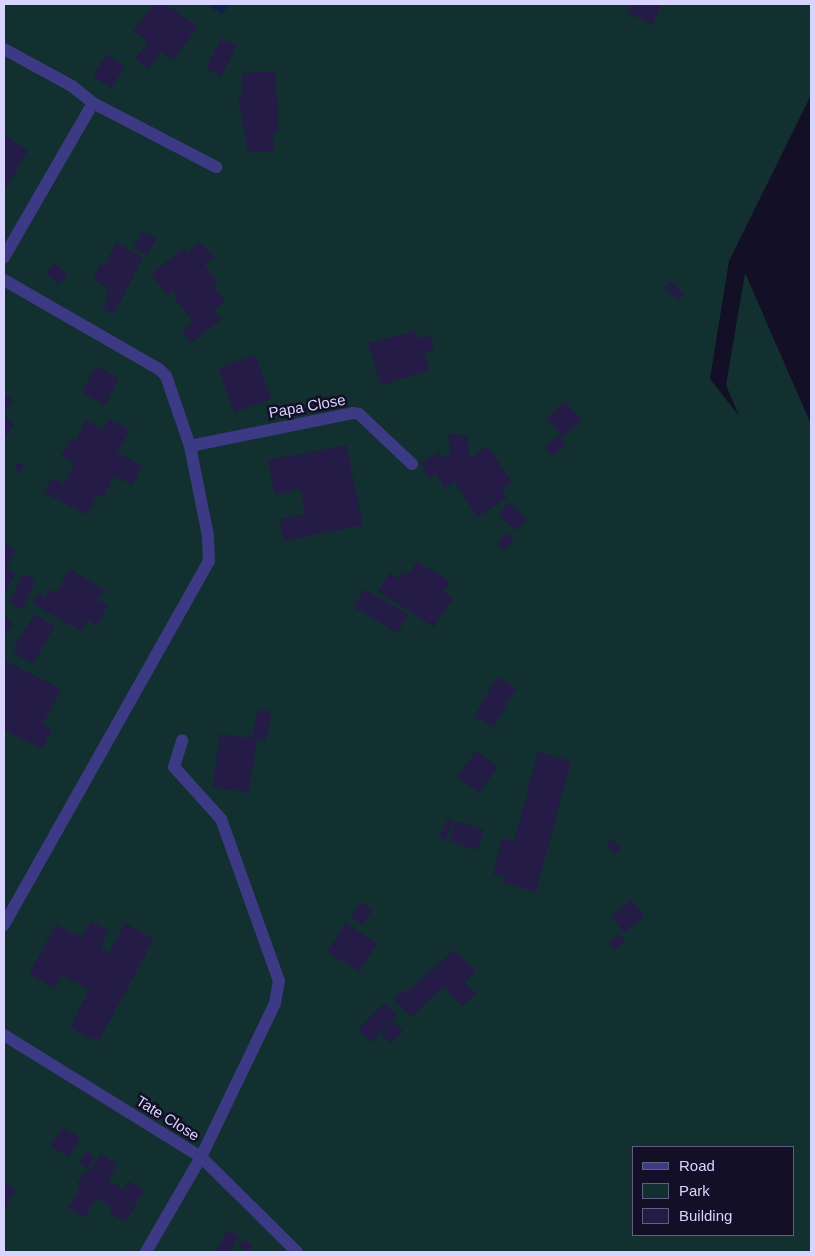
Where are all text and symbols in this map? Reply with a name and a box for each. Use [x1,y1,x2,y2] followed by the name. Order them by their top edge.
[267,390,347,422] street label: Papa Close
[133,1092,203,1144] street label: Tate Close
[632,1146,795,1236] legend
[679,1157,715,1174] text: Road
[679,1182,710,1199] text: Park
[679,1207,732,1224] text: Building

